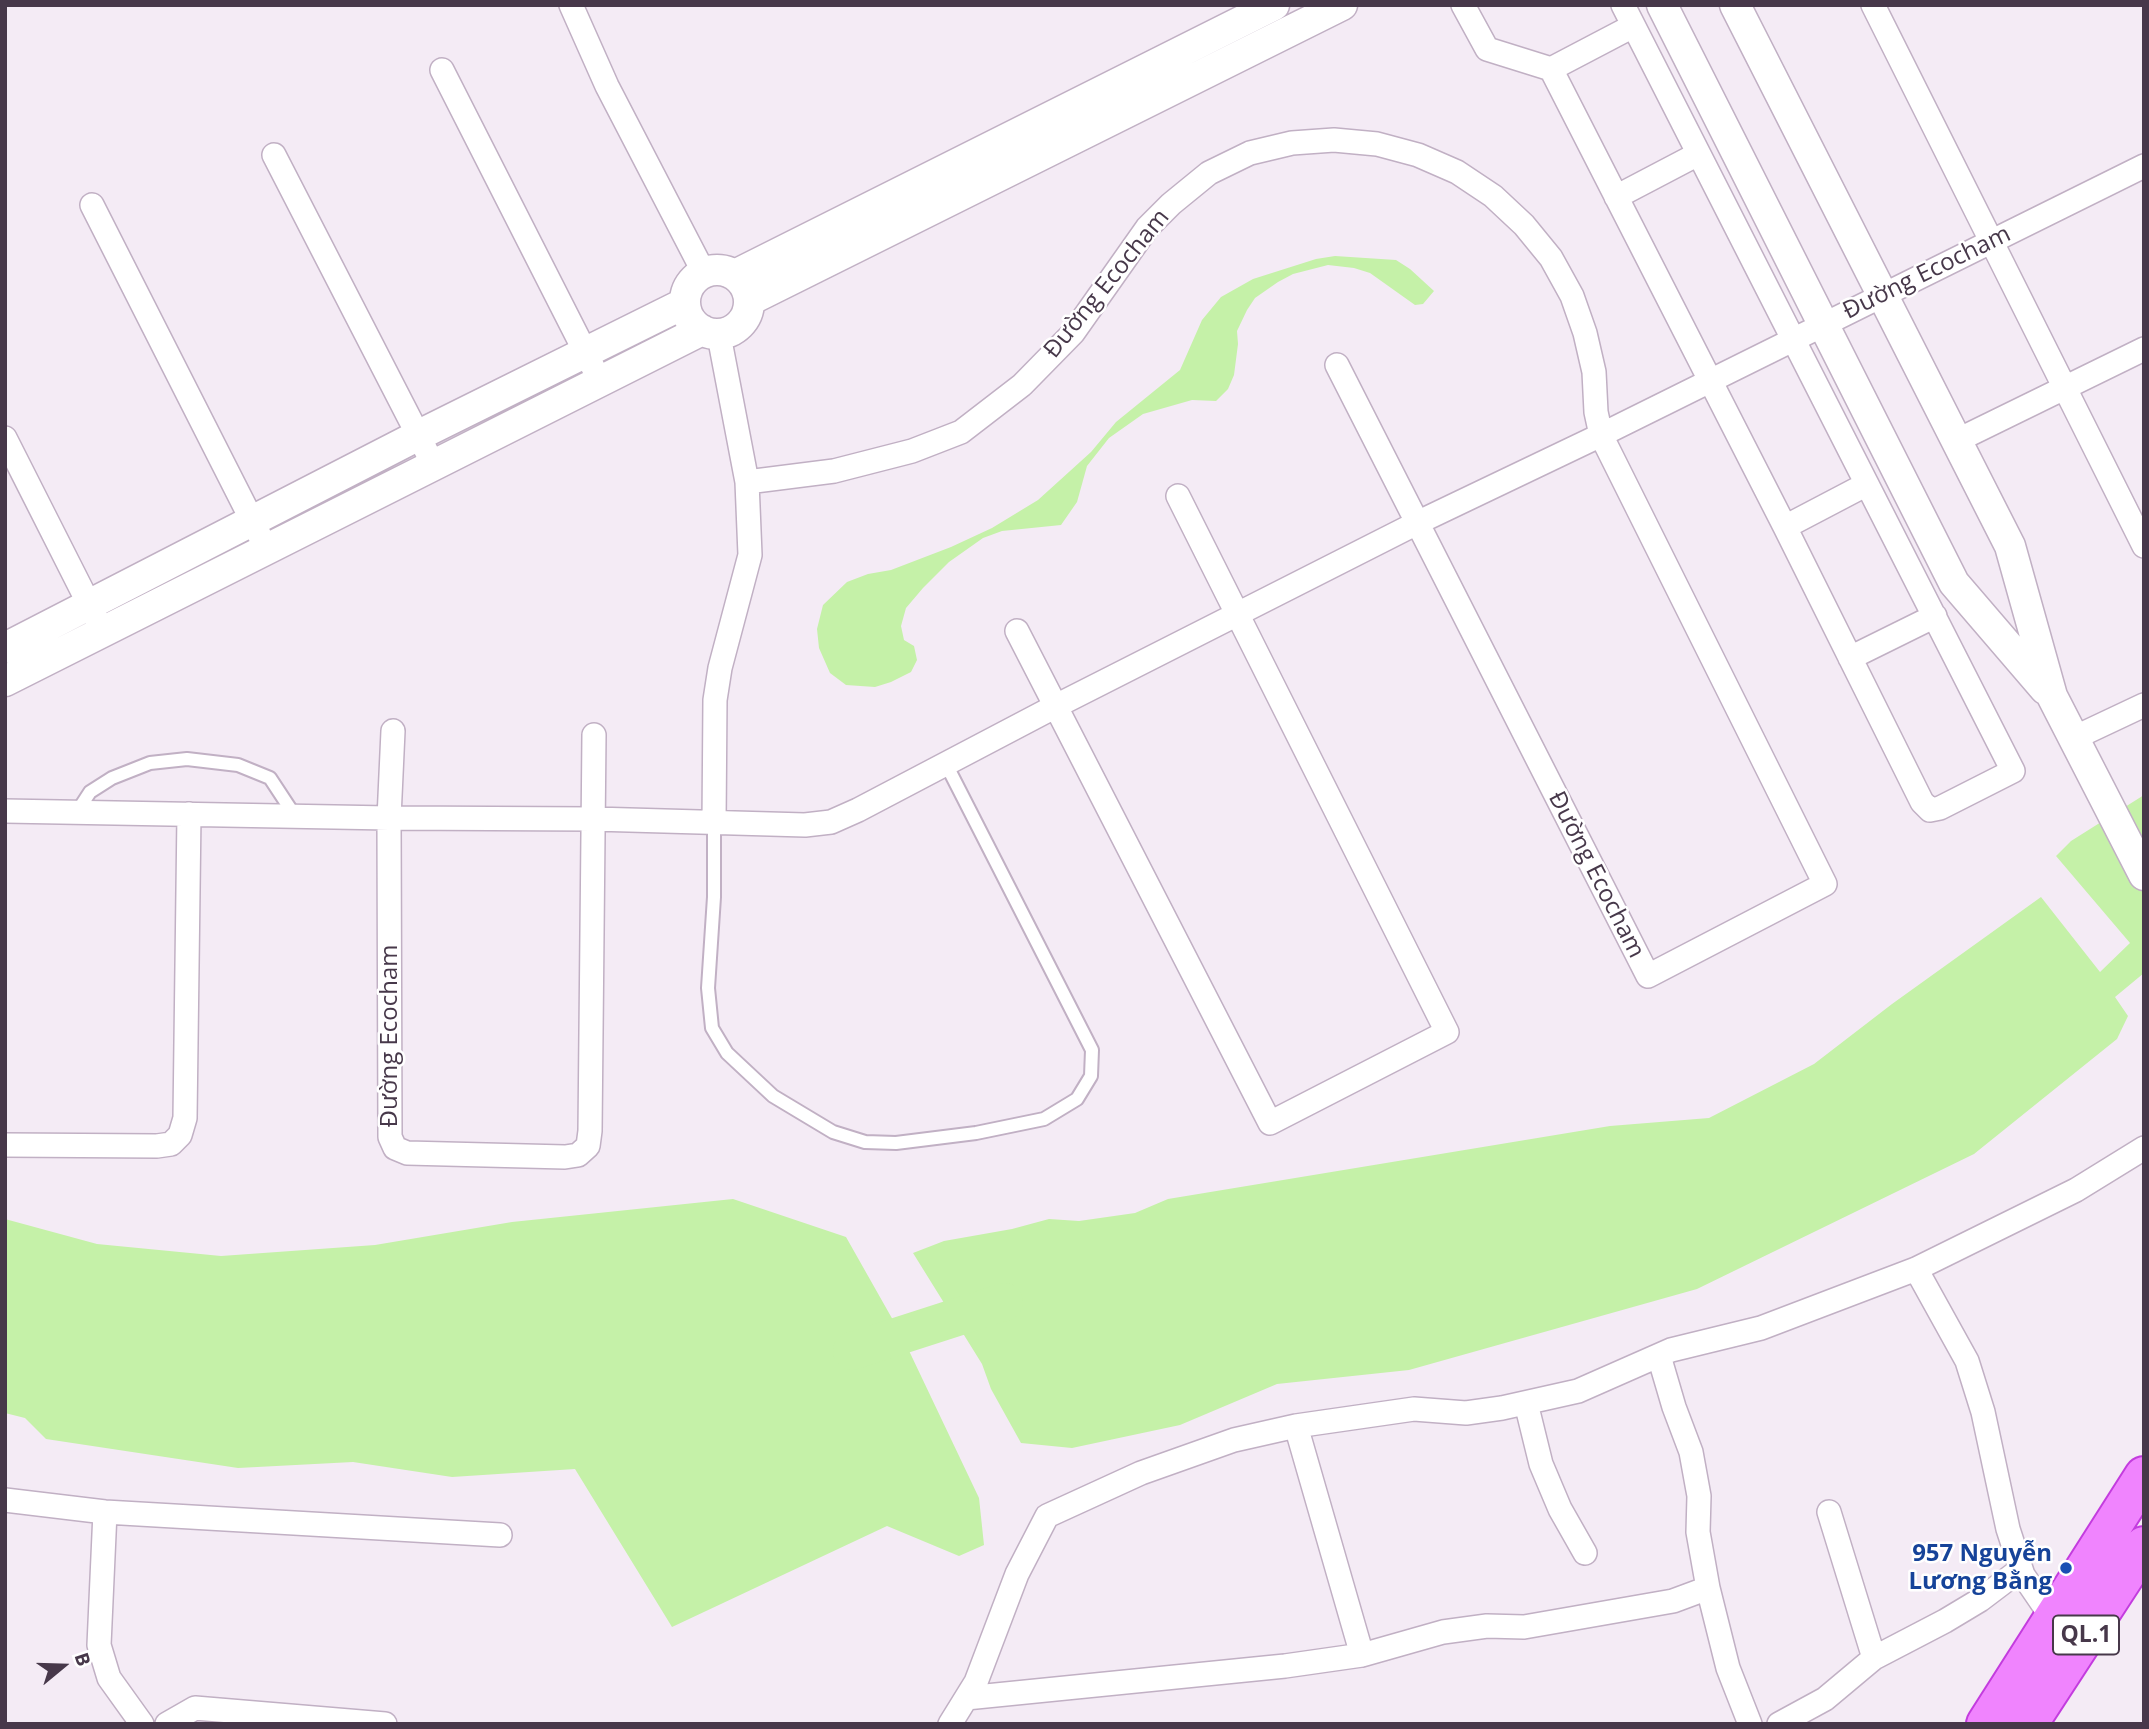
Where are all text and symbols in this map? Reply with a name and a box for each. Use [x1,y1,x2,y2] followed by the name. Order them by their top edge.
[1038,204,1176,364] street label: Đường Ecocham
[1838,220,2016,326] street label: Đường Ecocham
[1542,787,1650,963] street label: Đường Ecocham
[376,944,404,1128] street label: Đường Ecocham
[1908,1540,2052,1596] place label: 957 Nguyễn Lương Bằng
[2058,1560,2074,1576] marker: 957 Nguyễn Lương Bằng
[2053,1616,2119,1654] road number: QL.1
[28,1631,98,1701] north arrow
[68,1649,97,1669] text: B

